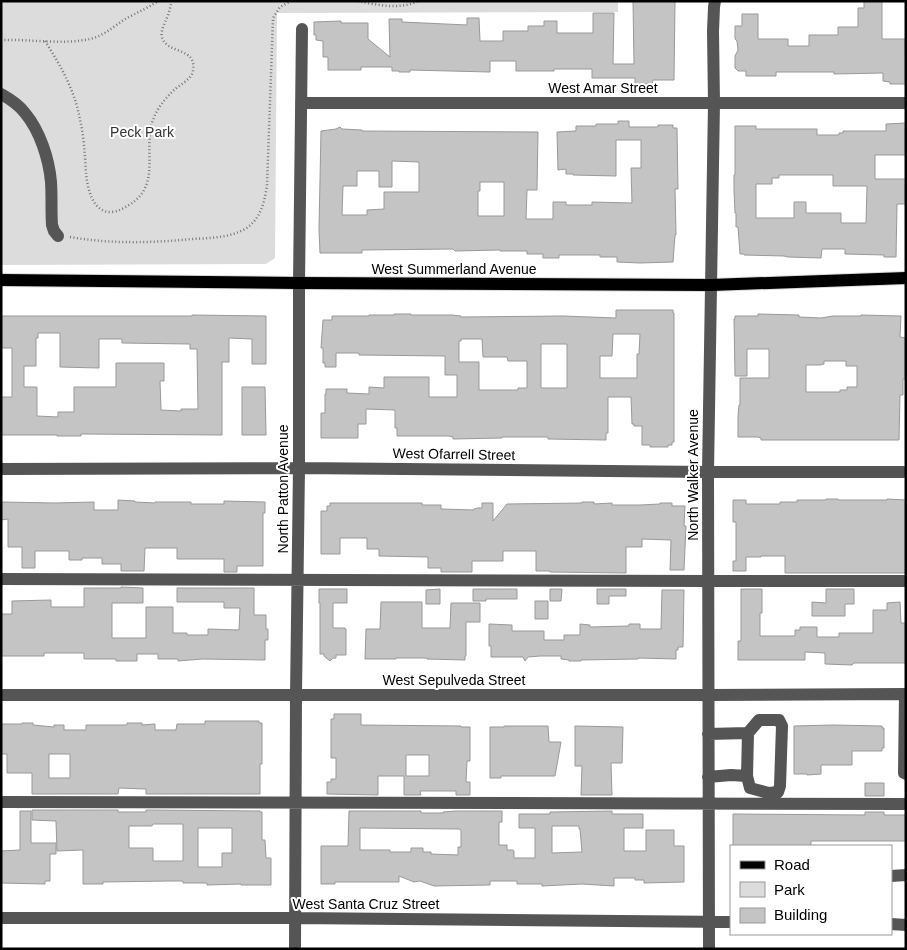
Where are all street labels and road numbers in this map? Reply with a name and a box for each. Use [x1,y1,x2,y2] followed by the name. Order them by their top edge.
[548,80,658,96] street label: West Amar Street
[371,261,537,277] street label: West Summerland Avenue
[685,409,701,541] street label: North Walker Avenue
[275,424,291,553] street label: North Patton Avenue
[393,445,516,463] street label: West Ofarrell Street
[383,672,526,688] street label: West Sepulveda Street
[293,896,440,912] street label: West Santa Cruz Street

